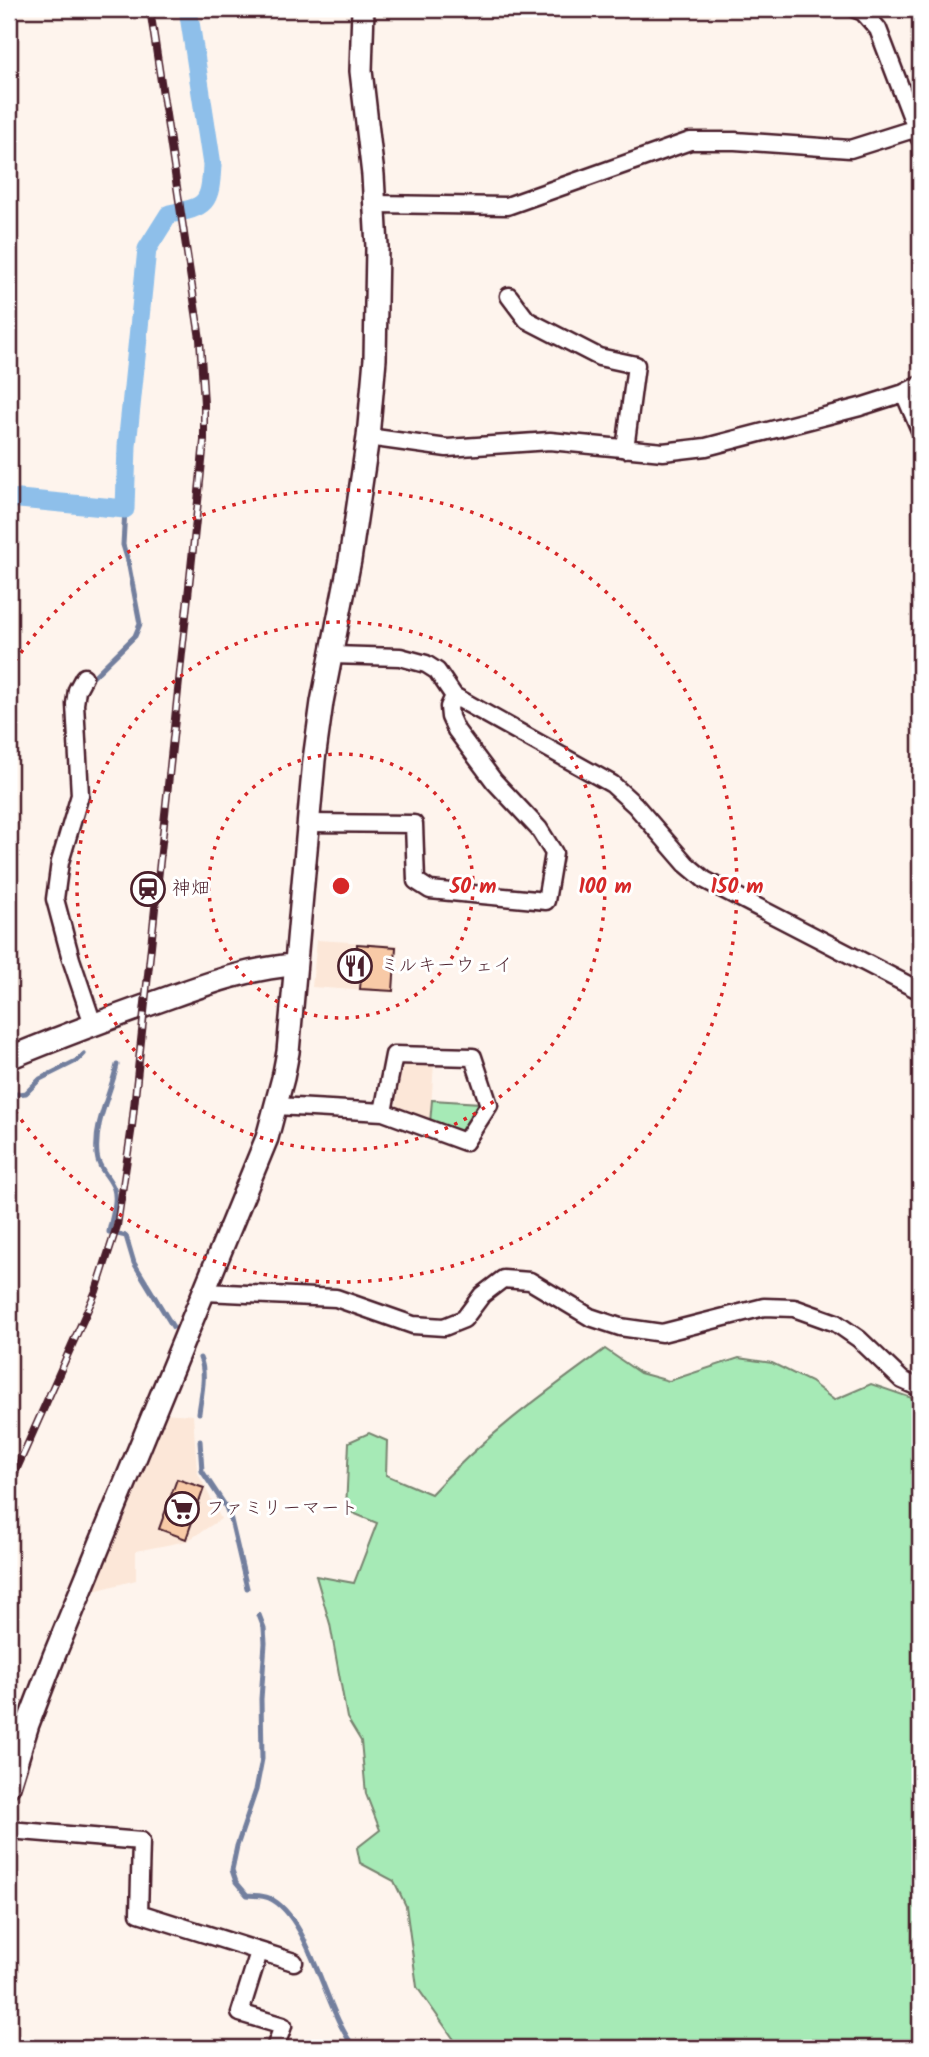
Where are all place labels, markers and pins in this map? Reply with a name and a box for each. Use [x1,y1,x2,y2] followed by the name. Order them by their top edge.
[129,870,167,908] station icon: 神畑
[172,874,210,904] place label: 神畑
[329,874,353,898] centre of rings
[336,947,374,985] restaurant icon: ミルキーウェイ
[380,951,513,981] place label: ミルキーウェイ
[163,1490,201,1528] supermarket icon: ファミリーマート
[206,1494,358,1524] place label: ファミリーマート

